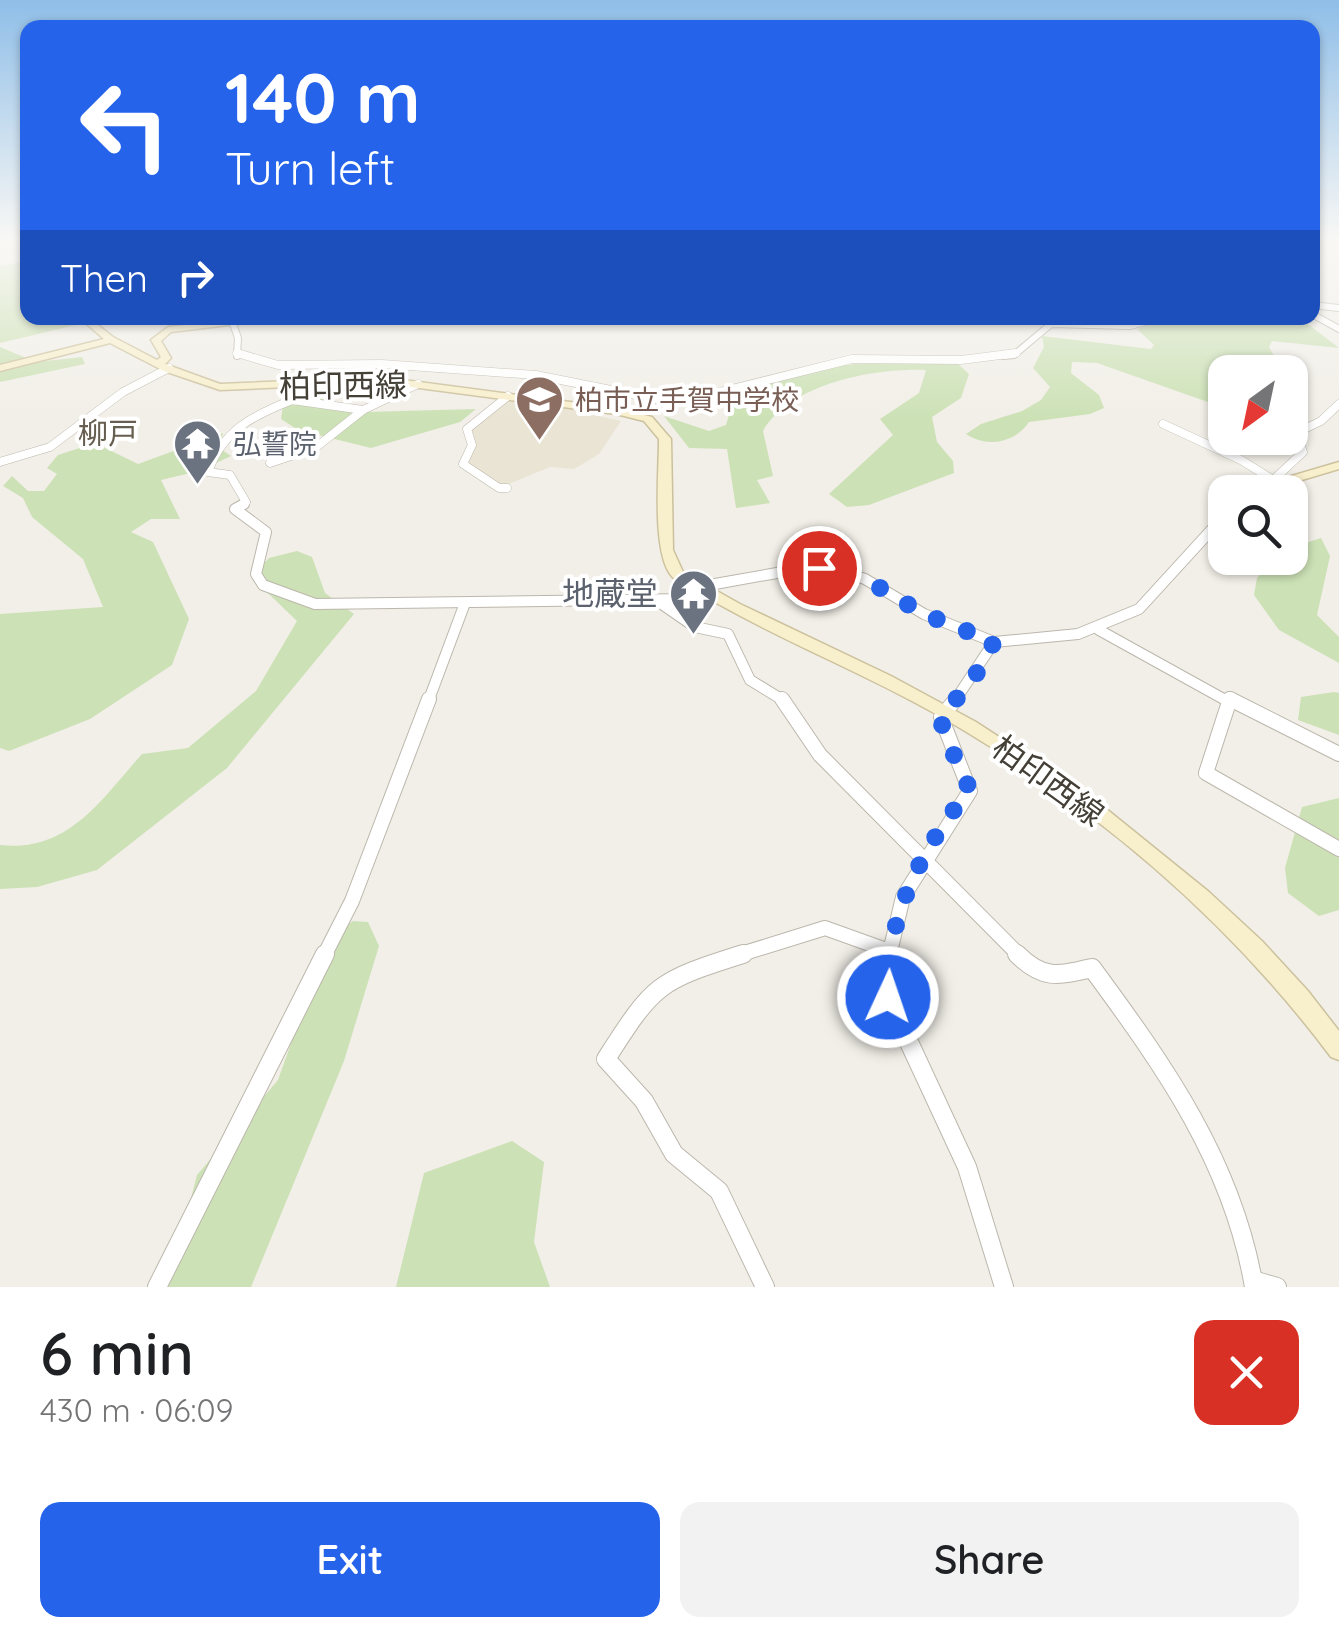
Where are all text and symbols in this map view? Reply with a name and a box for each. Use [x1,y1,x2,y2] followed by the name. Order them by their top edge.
[225,53,421,141] text: 140 m
[60,60,190,190] icon: left
[225,140,395,196] text: Turn left
[168,250,223,305] icon: right
[60,254,148,302] text: Then
[1208,355,1308,455] north arrow
[1208,355,1308,575] map controls
[279,364,407,406] street label: 柏印西線
[514,374,566,442] school or university icon: 柏市立手賀中学校
[575,382,799,417] place label: 柏市立手賀中学校
[78,414,138,452] district label: 柳戸
[172,418,224,486] temple icon: 弘誓院
[233,426,317,461] place label: 弘誓院
[1208,475,1308,575] button: search
[777,526,862,611] pin
[792,541,847,596] icon: arrive
[667,568,719,636] temple icon: 地蔵堂
[562,573,658,613] place label: 地蔵堂
[985,726,1112,834] street label: 柏印西線
[836,945,940,1049] position arrow
[40,1315,194,1390] text: 6 min
[1194,1320,1299,1425] button: close
[40,1390,233,1430] text: 430 m · 06:09
[40,1502,660,1617] button: Exit
[680,1502,1299,1617] button: Share

